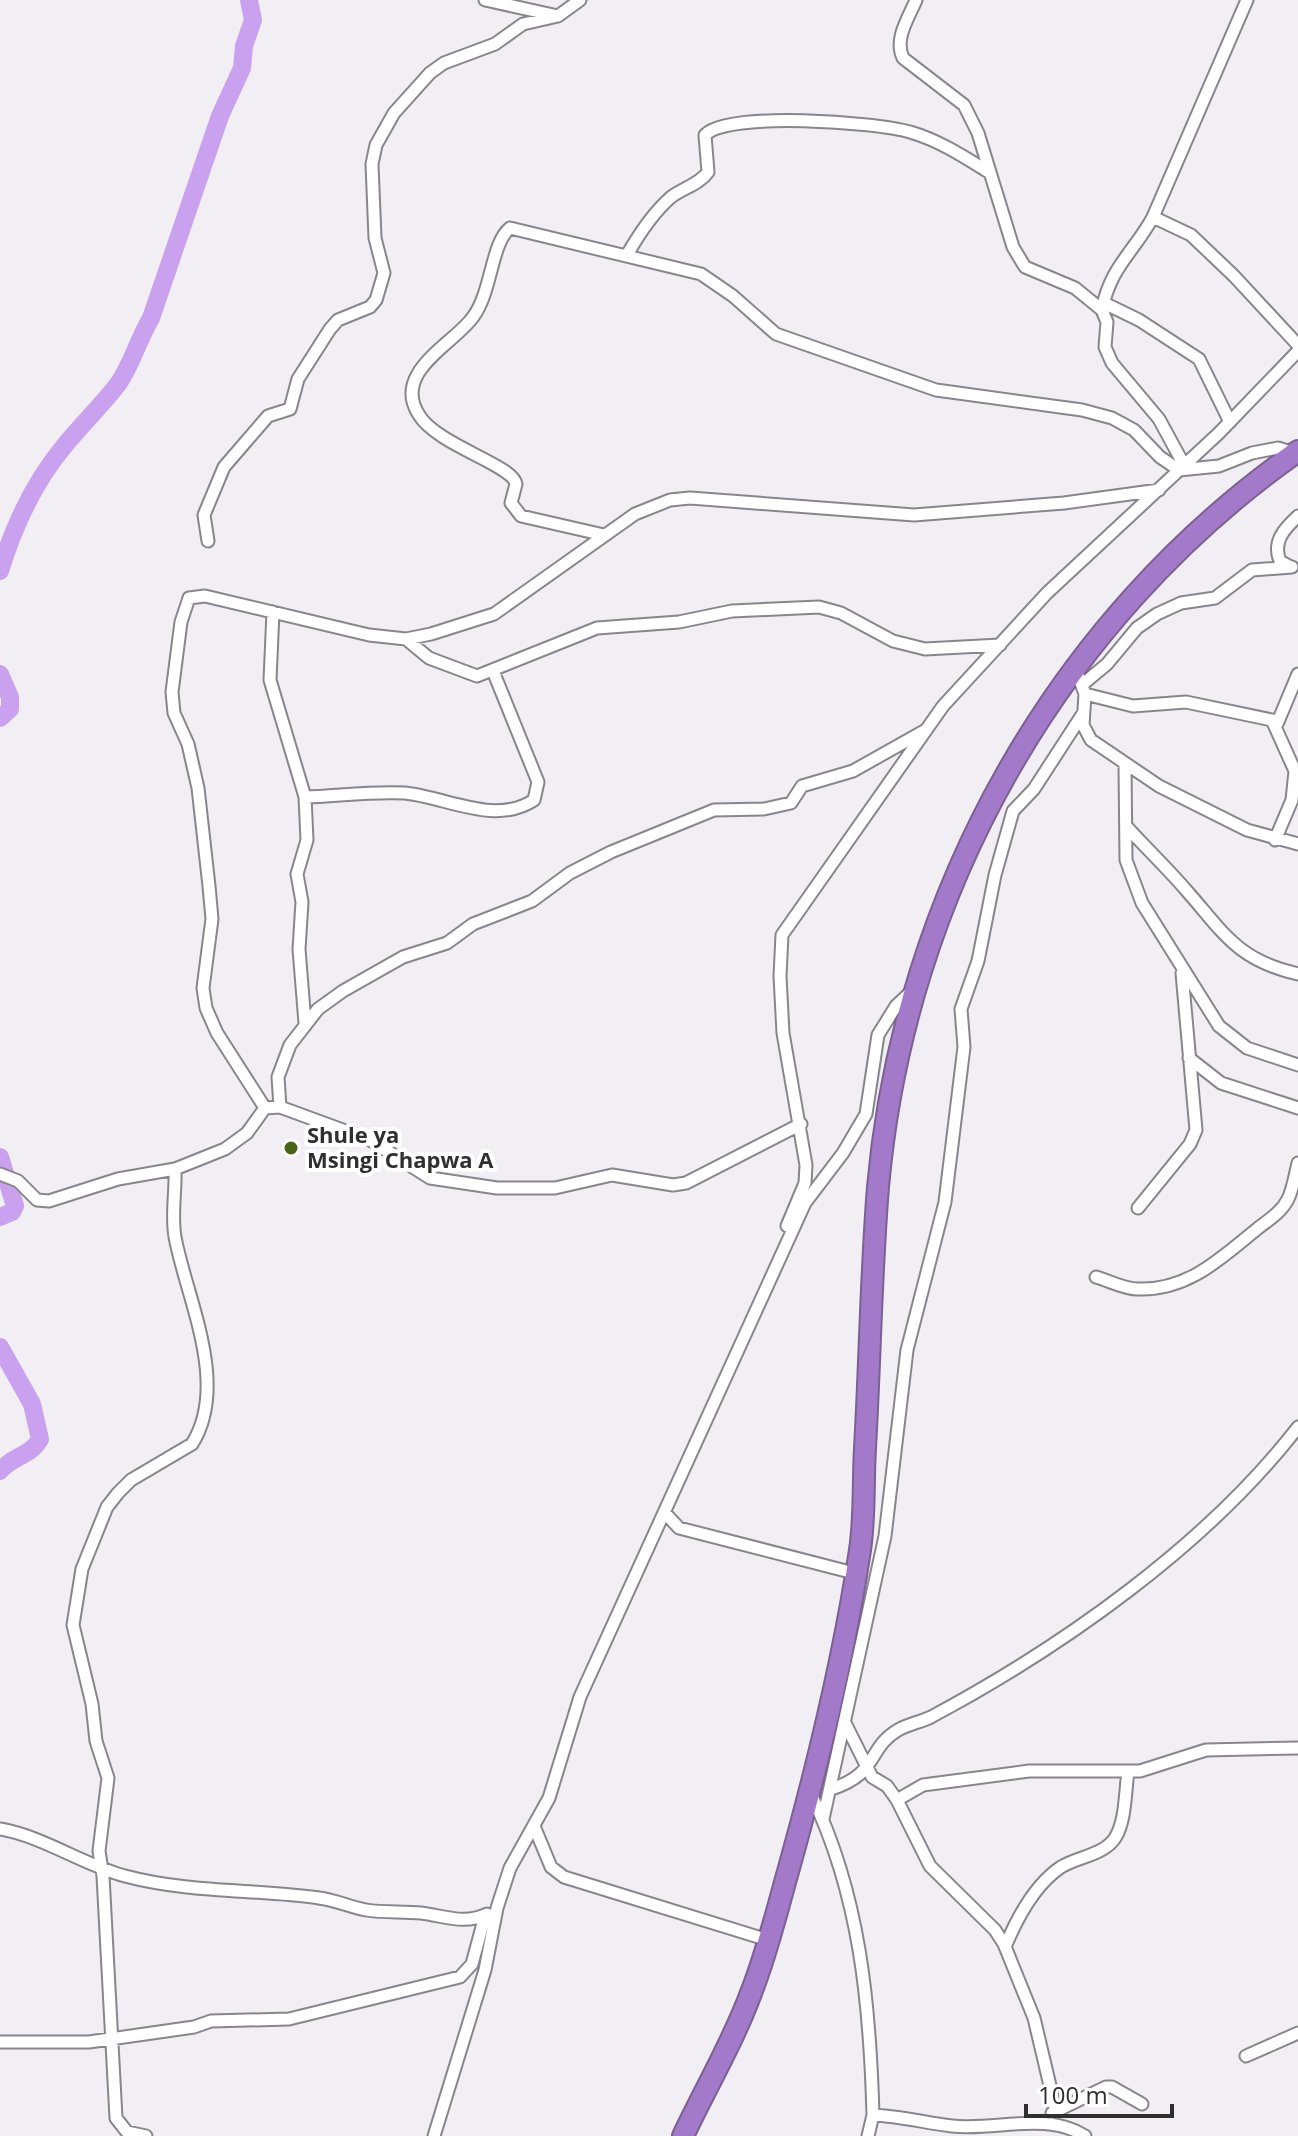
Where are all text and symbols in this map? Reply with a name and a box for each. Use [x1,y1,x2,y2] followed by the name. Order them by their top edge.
[307,1119,494,1174] place label: Shule ya Msingi Chapwa A
[282,1139,300,1157] marker: Shule ya Msingi Chapwa A
[1026,2068,1172,2118] scale bar
[1038,2078,1108,2111] text: 100 m

